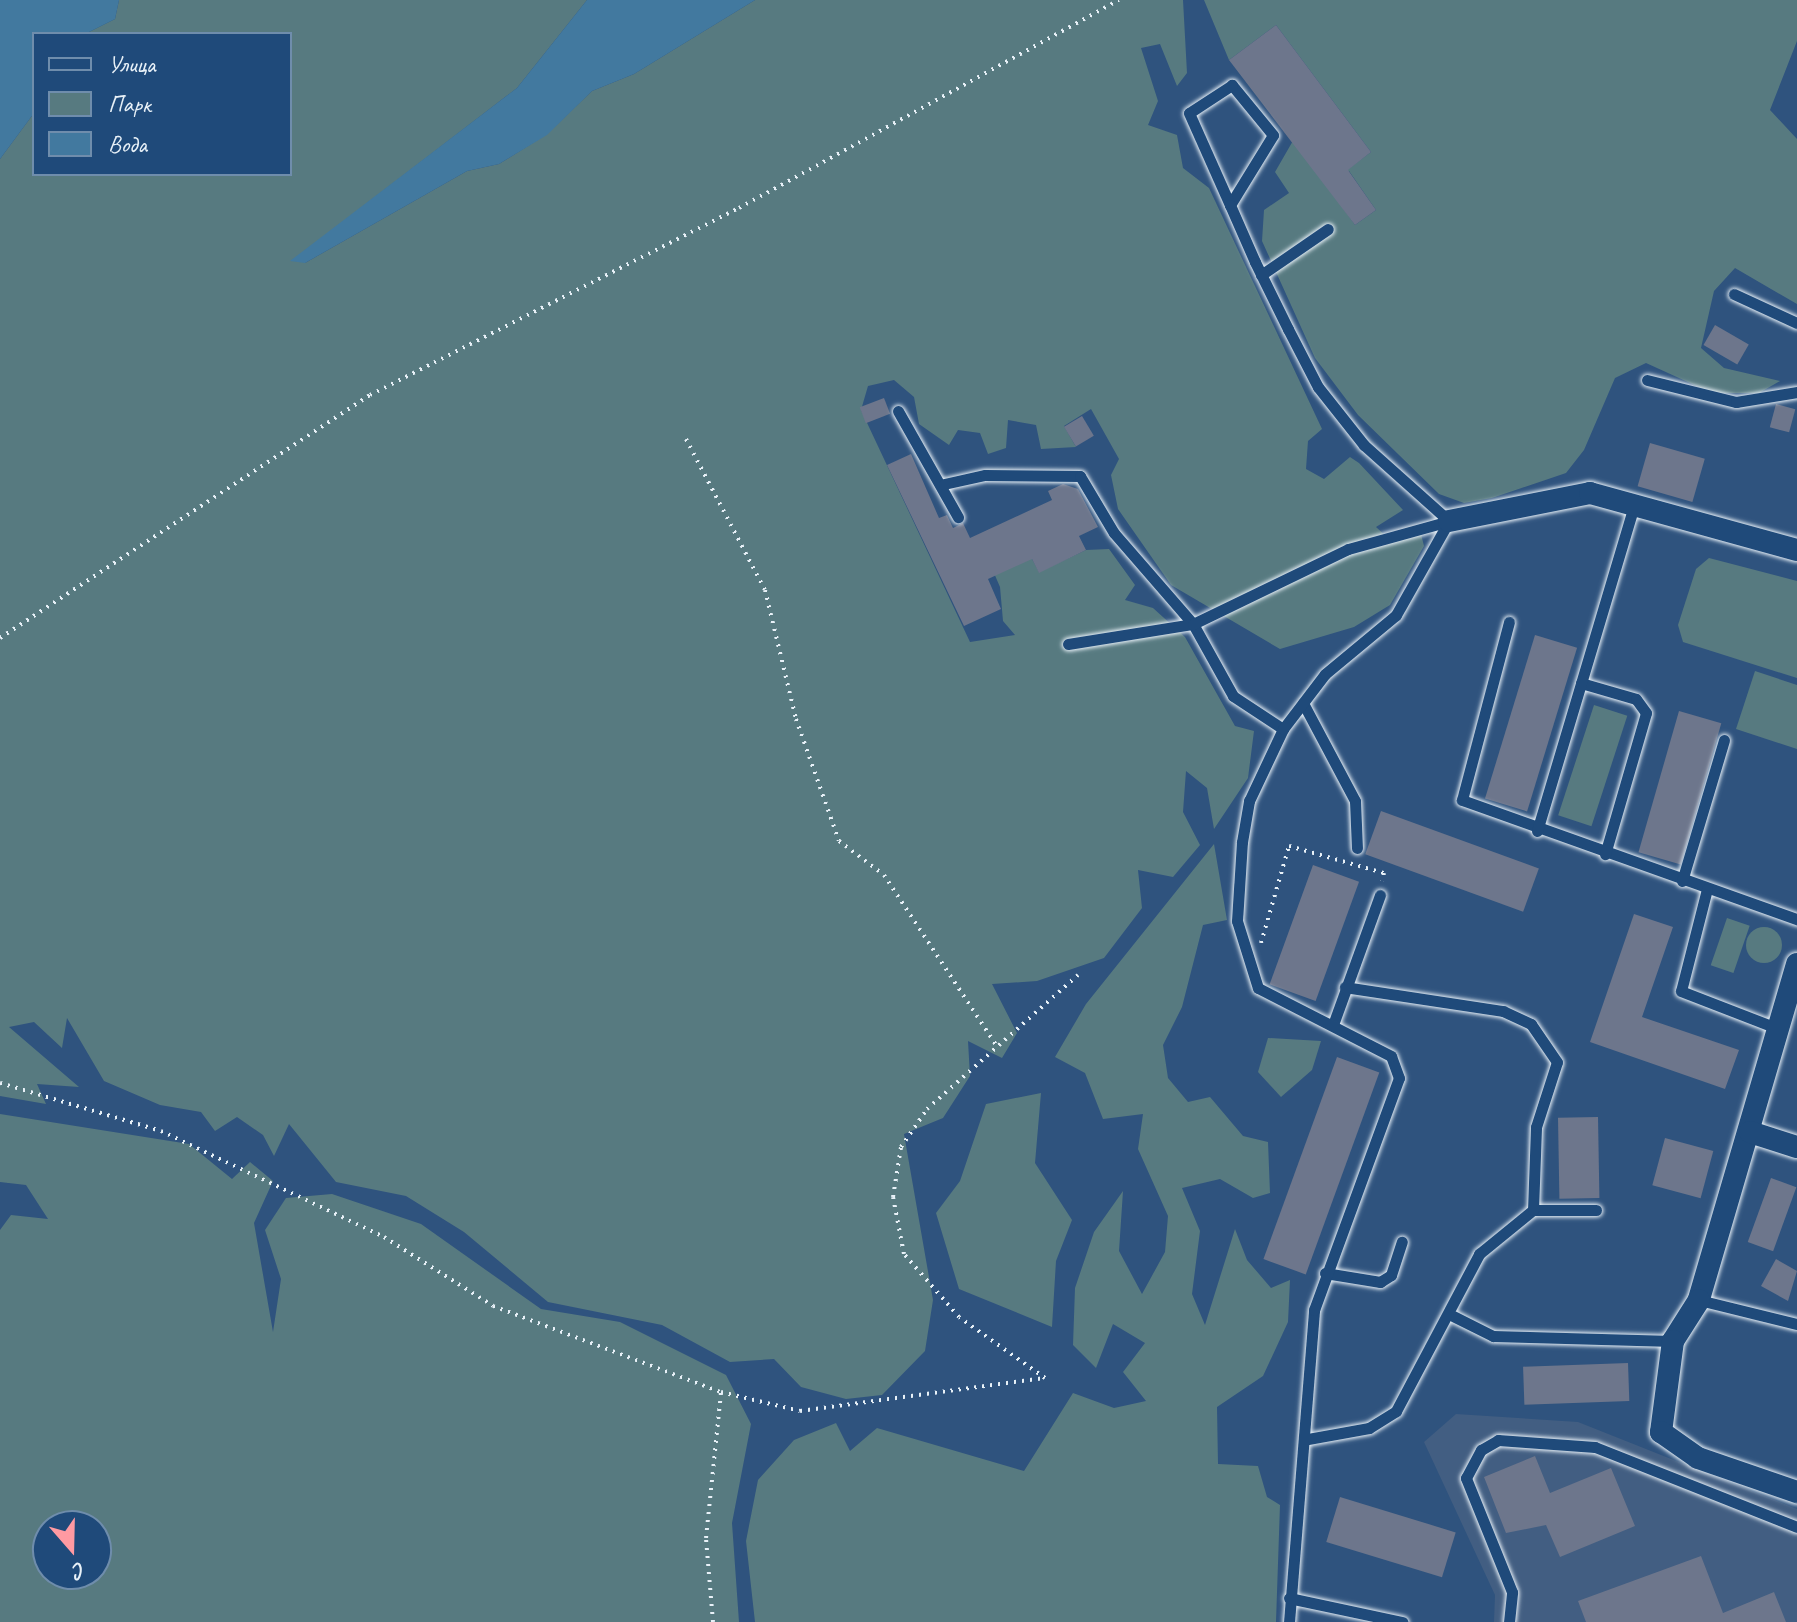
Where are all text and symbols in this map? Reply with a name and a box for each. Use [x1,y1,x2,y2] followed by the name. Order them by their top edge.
[32,32,292,176] legend
[108,49,156,79] text: Улица
[108,89,151,119] text: Парк
[108,129,147,159] text: Вода
[32,1510,112,1590] north arrow
[70,1556,89,1586] text: С

